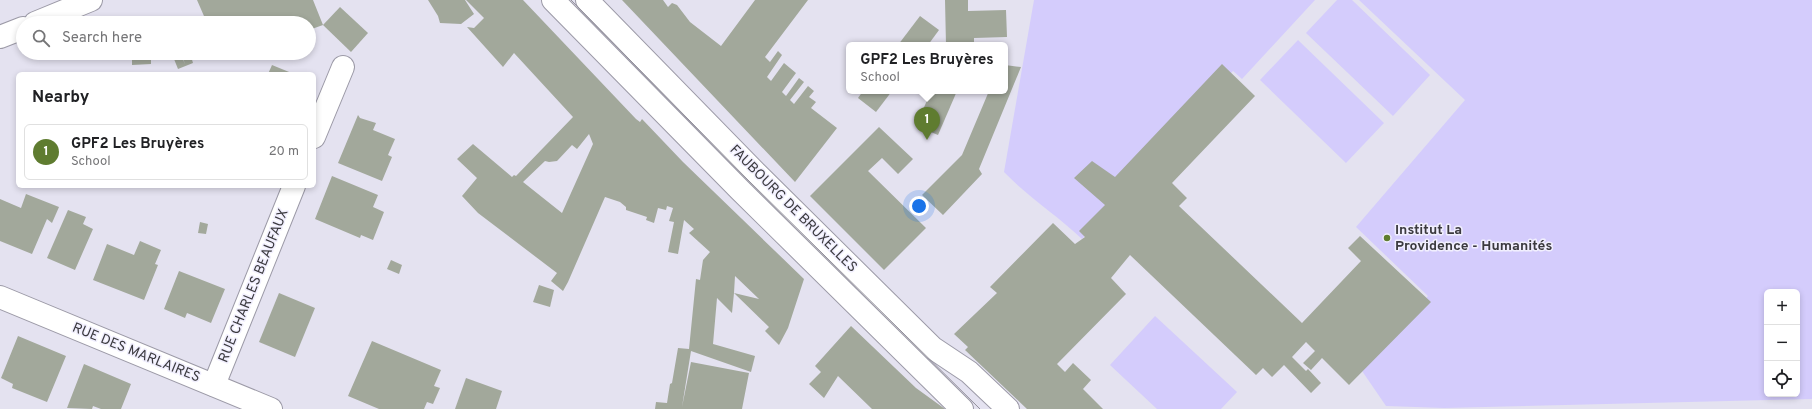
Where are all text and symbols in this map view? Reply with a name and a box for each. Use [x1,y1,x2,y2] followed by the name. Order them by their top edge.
[16,16,316,60] search box
[30,27,52,49] icon: search
[62,29,142,48] text: Search here
[846,42,1008,94] popup
[860,51,994,70] text: GPF2 Les Bruyères
[860,70,900,86] text: School
[32,87,89,109] text: Nearby
[914,107,940,140] pin: 1
[71,135,204,154] text: GPF2 Les Bruyères
[726,142,860,276] street label: FAUBOURG DE BRUXELLES
[43,144,49,160] text: 1
[269,144,299,160] text: 20 m
[71,154,111,170] text: School
[909,196,929,216] your location
[215,207,293,365] street label: RUE CHARLES BEAUFAUX
[1395,222,1552,255] place label: Institut La Providence - Humanités
[1382,233,1392,243] marker: Institut La Providence - Humanités
[1764,289,1800,397] map controls
[1764,289,1800,325] button: +
[69,320,203,386] street label: RUE DES MARLAIRES
[1764,325,1800,361] button: −
[1764,361,1800,397] button: locate

